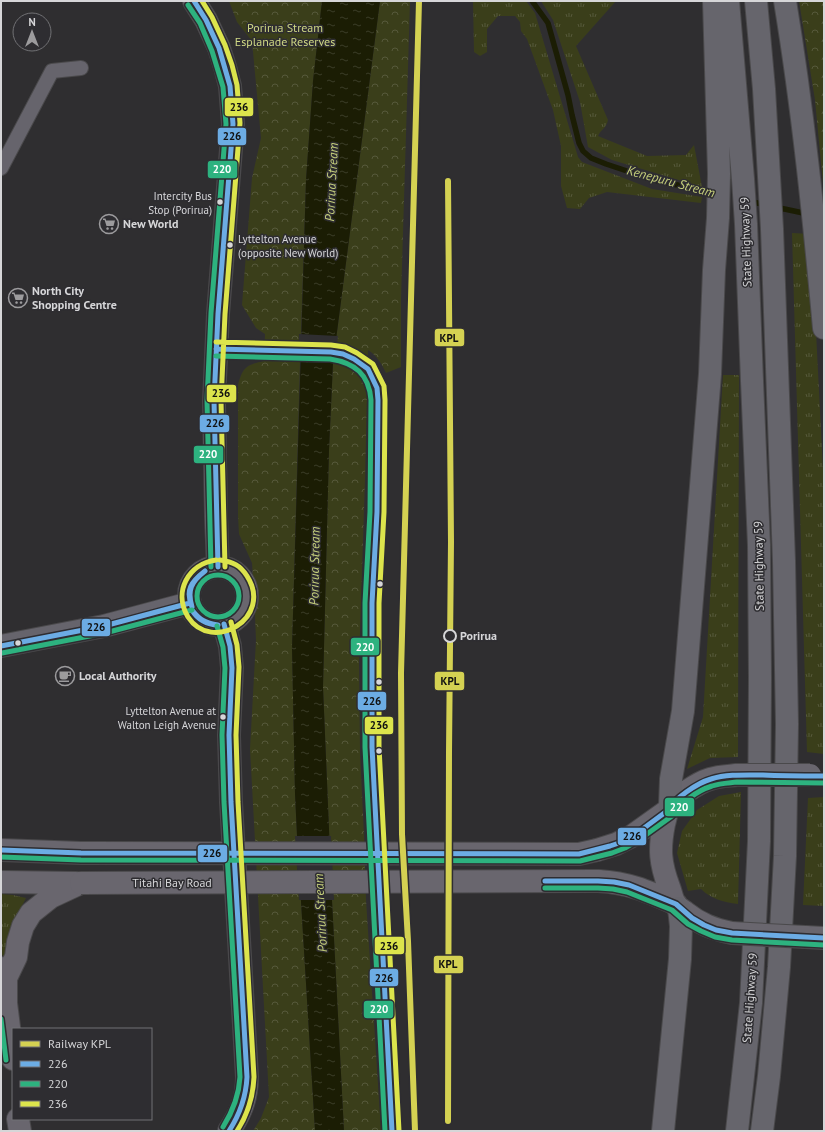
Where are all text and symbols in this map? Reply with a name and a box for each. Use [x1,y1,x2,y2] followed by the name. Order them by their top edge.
[12,12,52,52] north arrow
[28,15,36,29] text: N
[235,20,335,49] park label: Porirua Stream Esplanade Reserves
[224,97,254,117] line badge: 236
[230,100,248,114] text: 236
[217,127,247,146] line badge: 226
[223,129,241,143] text: 226
[321,142,342,222] water label: Porirua Stream
[207,160,238,179] line badge: 220
[213,162,231,176] text: 220
[625,162,717,201] water label: Kenepuru Stream
[148,189,212,217] place label: Intercity Bus Stop (Porirua)
[215,197,225,207] marker: Intercity Bus Stop (Porirua)
[736,197,755,287] street label: State Highway 59
[98,213,120,235] supermarket icon: New World
[123,216,178,231] place label: New World
[238,232,338,260] place label: Lyttelton Avenue (opposite New World)
[225,240,235,250] marker: Lyttelton Avenue (opposite New World)
[32,283,117,312] place label: North City Shopping Centre
[7,287,29,309] supermarket icon: North City Shopping Centre
[434,328,465,347] line badge: KPL
[440,331,459,345] text: KPL
[206,384,237,403] line badge: 236
[212,386,230,400] text: 236
[199,414,230,433] line badge: 226
[206,416,224,430] text: 226
[193,445,224,464] line badge: 220
[199,447,217,461] text: 220
[750,521,767,611] street label: State Highway 59
[305,526,324,606] water label: Porirua Stream
[375,579,385,589] unlabelled marker
[81,618,111,637] line badge: 226
[87,620,105,634] text: 226
[460,628,497,643] place label: Porirua
[443,629,457,643] marker: Porirua
[350,637,380,656] line badge: 220
[13,638,23,648] unlabelled marker
[356,640,374,654] text: 220
[54,665,76,687] cafe icon: Local Authority
[79,668,157,683] place label: Local Authority
[434,671,465,691] line badge: KPL
[441,674,460,688] text: KPL
[374,677,384,687] unlabelled marker
[357,691,387,711] line badge: 226
[363,694,381,708] text: 226
[118,704,216,732] place label: Lyttelton Avenue at Walton Leigh Avenue
[218,712,228,722] marker: Lyttelton Avenue at Walton Leigh Avenue
[364,716,394,735] line badge: 236
[370,718,388,732] text: 236
[374,746,384,756] unlabelled marker
[664,797,695,817] line badge: 220
[670,800,688,814] text: 220
[617,827,647,846] line badge: 226
[623,829,641,843] text: 226
[197,844,228,863] line badge: 226
[203,846,221,860] text: 226
[310,873,331,953] water label: Porirua Stream
[132,875,212,890] street label: Titahi Bay Road
[374,936,405,955] line badge: 236
[380,939,398,953] text: 236
[739,952,760,1043] street label: State Highway 59
[433,955,464,974] line badge: KPL
[439,957,458,971] text: KPL
[369,968,399,987] line badge: 226
[375,971,393,985] text: 226
[363,1000,394,1019] line badge: 220
[370,1002,388,1016] text: 220
[12,1028,152,1120] legend
[48,1036,111,1051] text: Railway KPL
[48,1056,68,1071] text: 226
[48,1076,68,1091] text: 220
[48,1096,68,1111] text: 236

